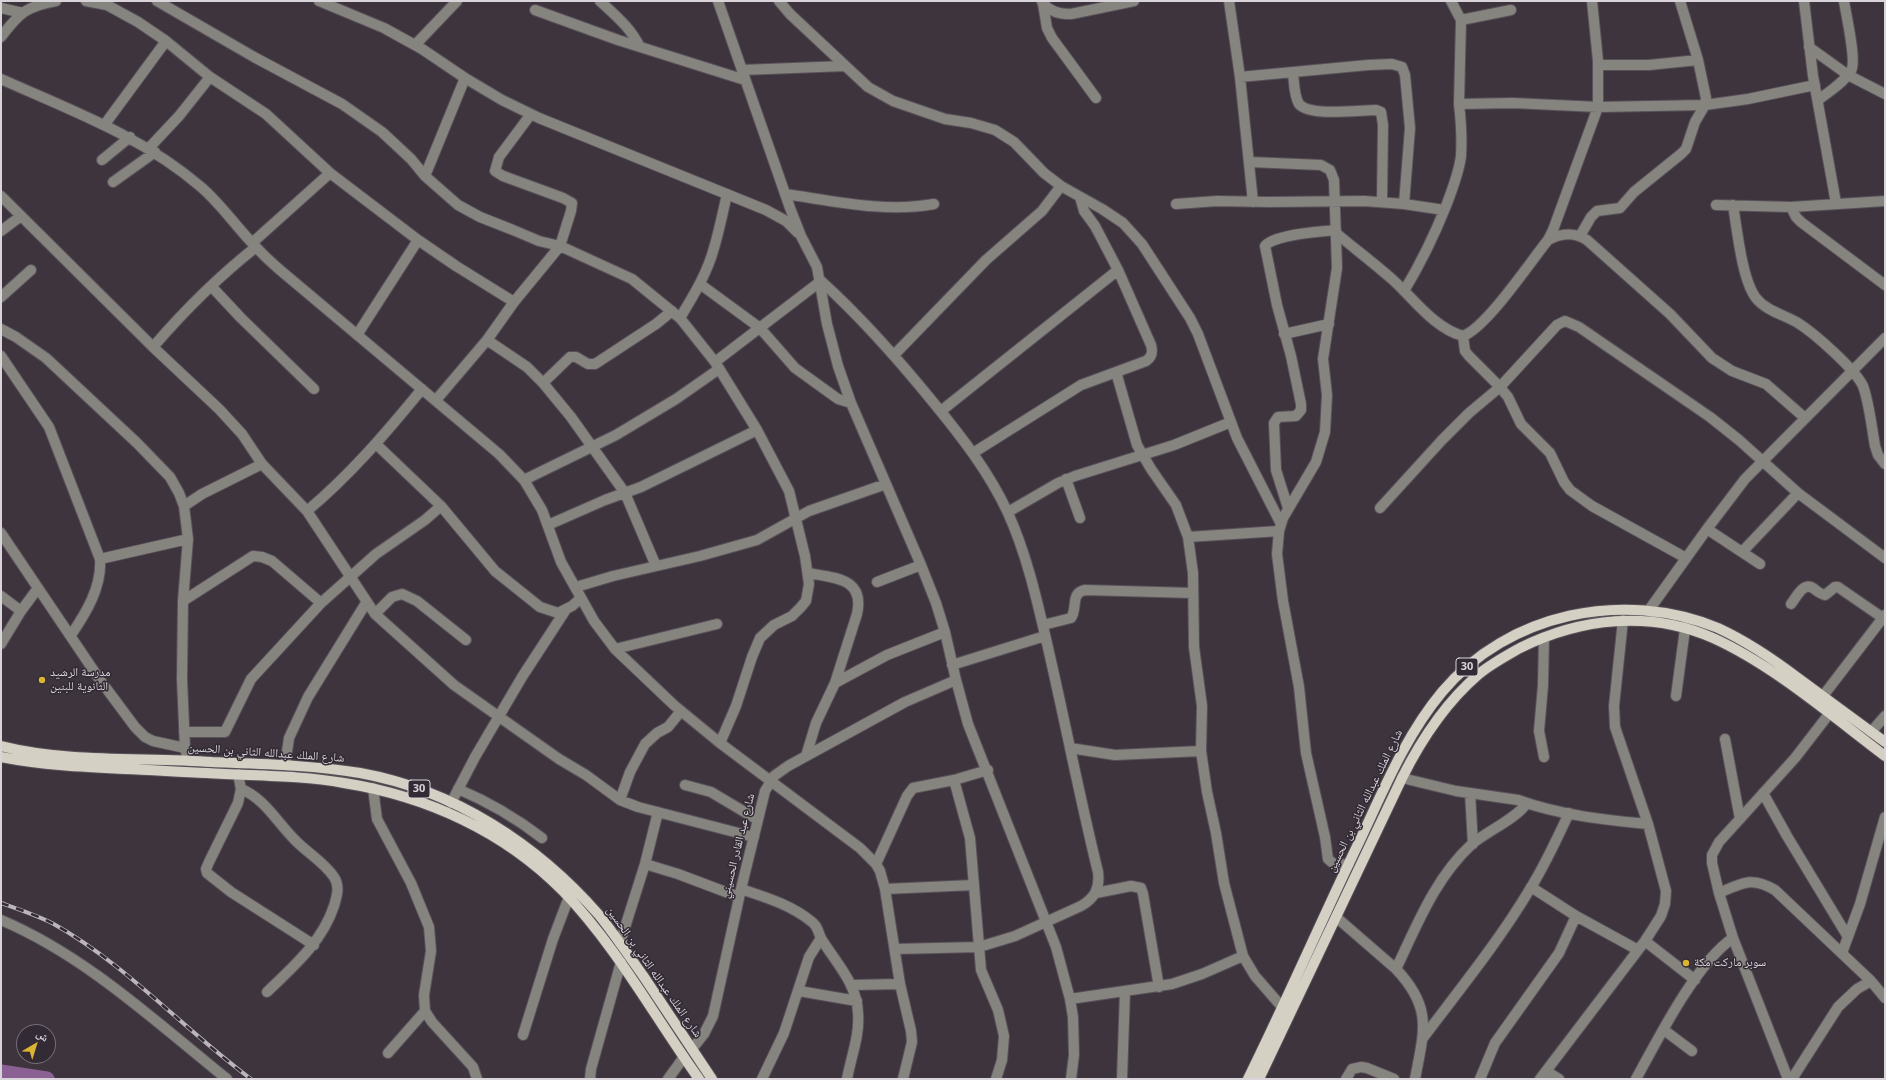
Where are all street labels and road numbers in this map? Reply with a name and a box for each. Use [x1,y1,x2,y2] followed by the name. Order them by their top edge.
[1456,658,1478,676] road number: 30
[1324,727,1406,875] street label: شارع الملك عبدالله الثاني بن الحسين
[187,740,345,766] street label: شارع الملك عبدالله الثاني بن الحسين
[408,780,430,798] road number: 30
[718,792,758,900] street label: شارع عبد القادر الحسيني
[603,904,705,1040] street label: شارع الملك عبدالله الثاني بن الحسين

